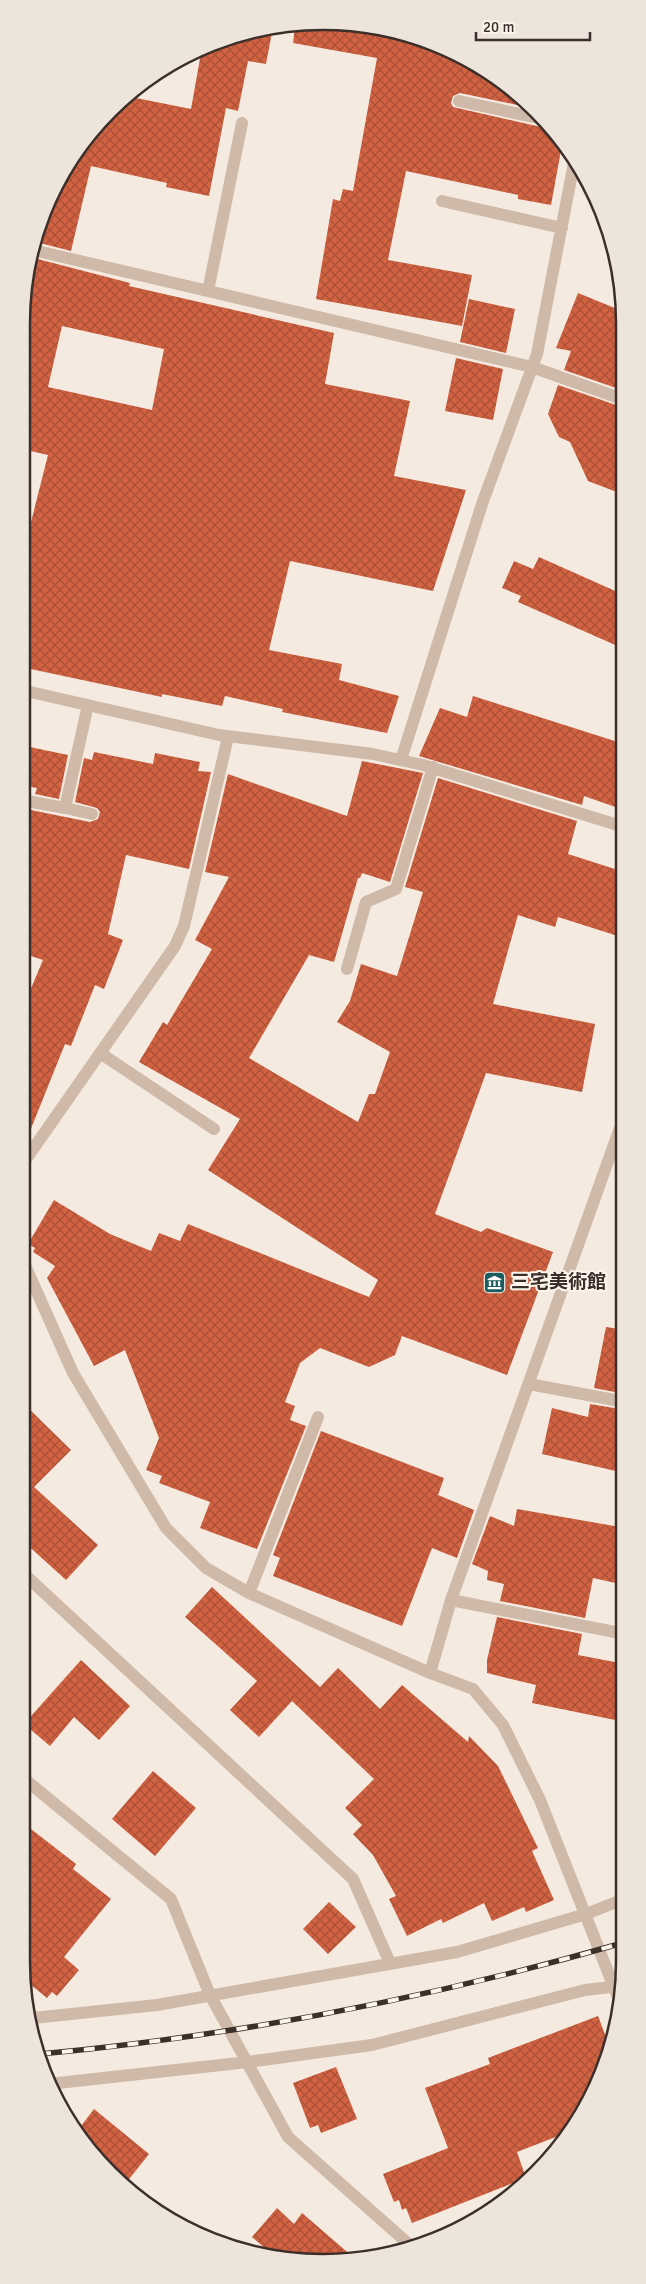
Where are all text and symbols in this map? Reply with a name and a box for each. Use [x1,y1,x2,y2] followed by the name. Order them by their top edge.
[476,10,590,42] scale bar
[483,18,514,36] text: 20 m
[483,1270,507,1294] museum icon: 三宅美術館
[511,1270,606,1294] place label: 三宅美術館

